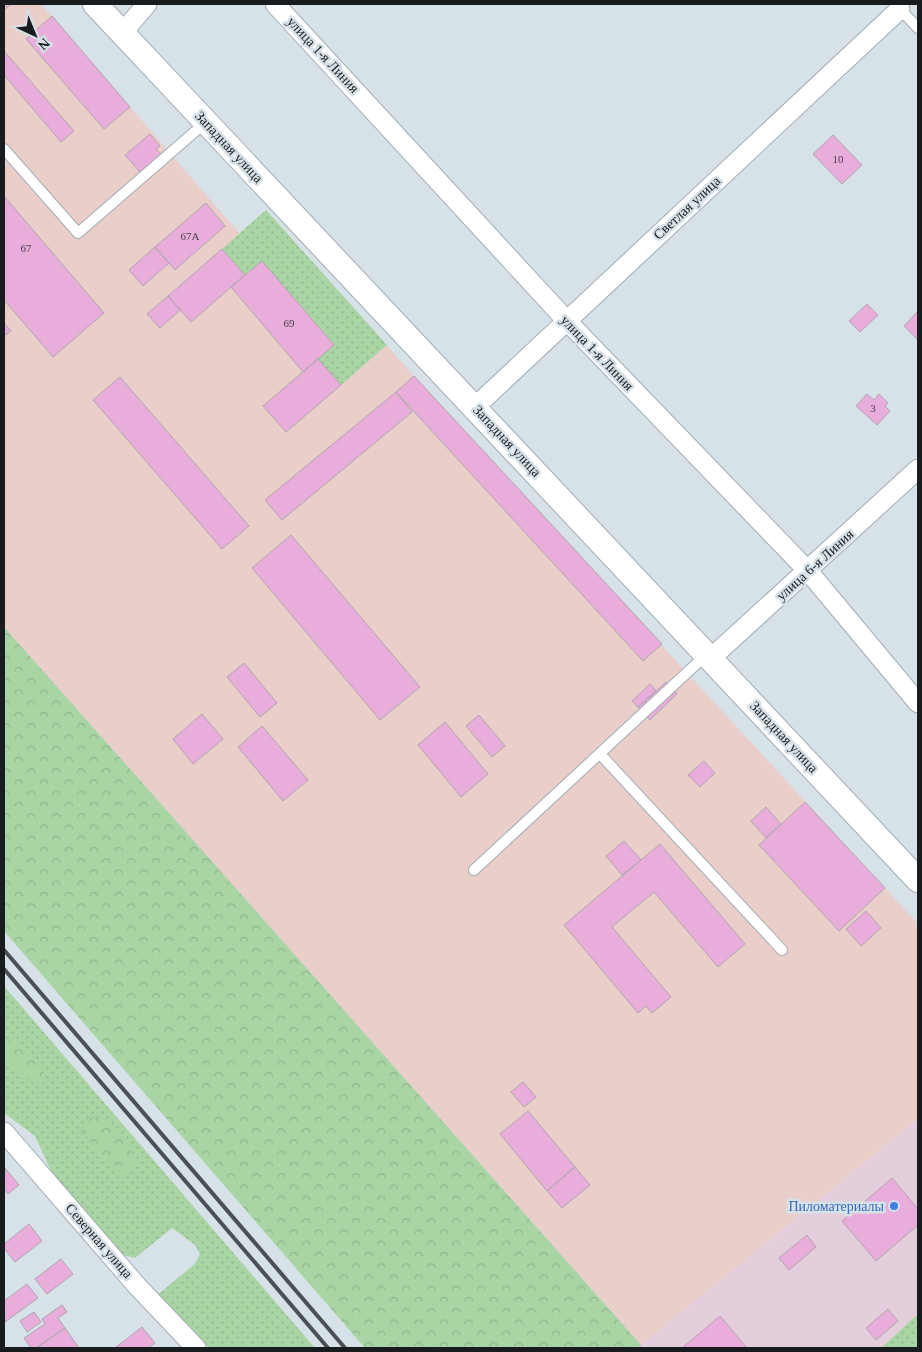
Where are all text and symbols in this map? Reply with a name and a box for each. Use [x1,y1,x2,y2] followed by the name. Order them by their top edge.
[10,10,60,60] north arrow
[284,14,362,96] street label: улица 1-я Линия
[35,35,53,53] text: N
[192,108,266,186] street label: Западная улица
[833,153,844,165] house number: 10
[651,173,724,243] street label: Светлая улица
[181,230,200,242] house number: 67А
[21,242,32,254] house number: 67
[558,313,637,394] street label: улица 1-я Линия
[284,317,295,329] house number: 69
[470,402,544,480] street label: Западная улица
[870,402,876,414] house number: 3
[774,526,857,603] street label: улица 6-я Линия
[747,698,821,776] street label: Западная улица
[789,1199,885,1214] place label: Пиломатериалы
[888,1200,900,1212] marker: Пиломатериалы
[63,1201,136,1282] street label: Северная улица

